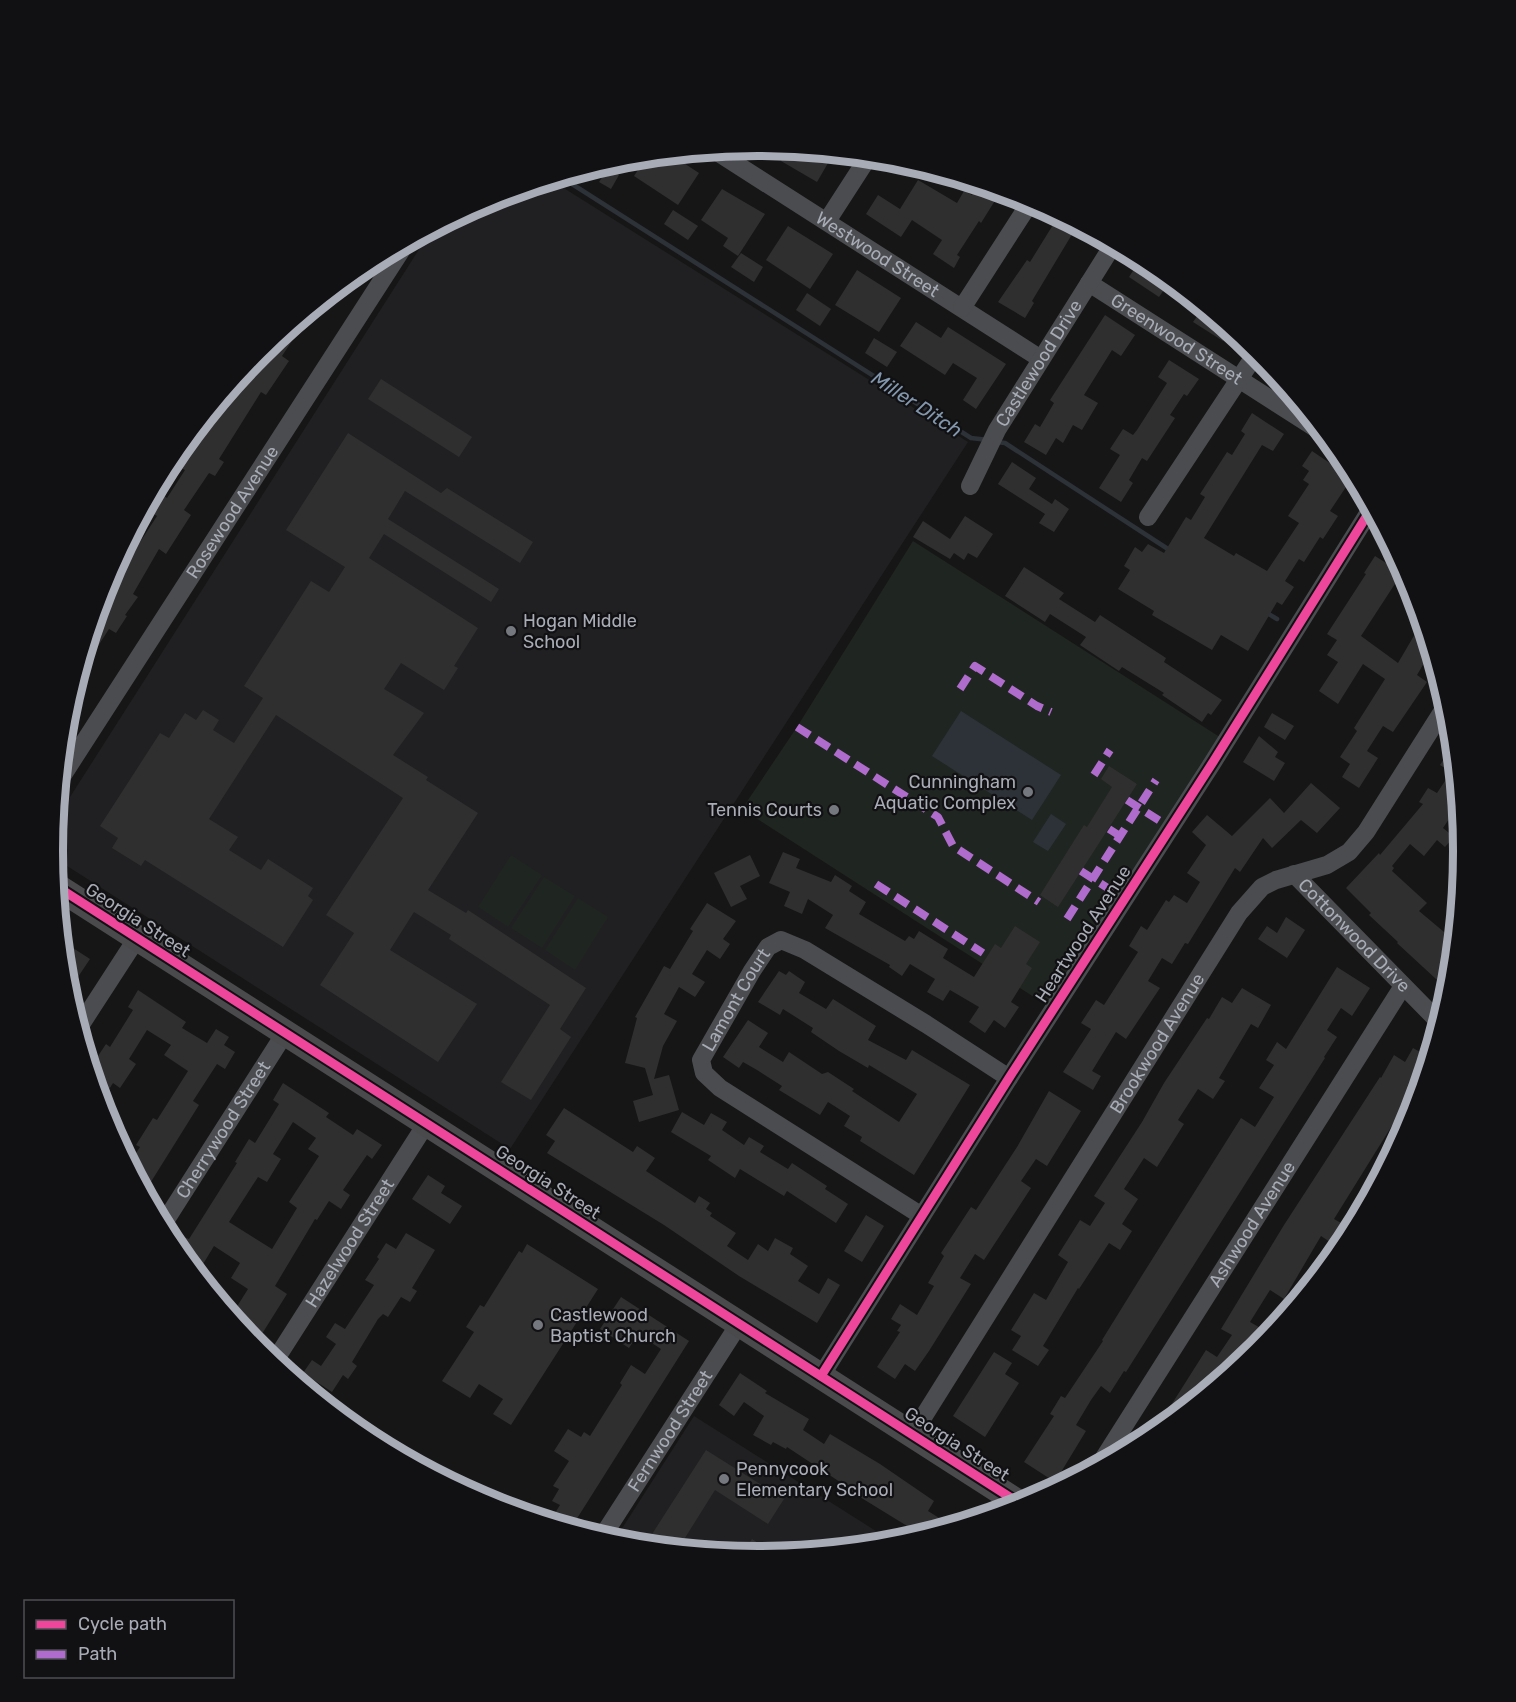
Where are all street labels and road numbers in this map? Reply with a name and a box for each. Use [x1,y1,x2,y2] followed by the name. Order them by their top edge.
[812,207,943,302] street label: Westwood Street
[1107,289,1246,389] street label: Greenwood Street
[991,296,1087,431] street label: Castlewood Drive
[182,442,283,583] street label: Rosewood Avenue
[1030,861,1136,1007] street label: Heartwood Avenue
[1294,874,1415,997] street label: Cottonwood Drive
[81,878,195,962] street label: Georgia Street
[697,944,775,1055] street label: Lamont Court
[1105,969,1209,1118] street label: Brookwood Avenue
[171,1057,275,1203] street label: Cherrywood Street
[491,1140,605,1224] street label: Georgia Street
[1204,1157,1300,1291] street label: Ashwood Avenue
[301,1175,399,1312] street label: Hazelwood Street
[623,1366,717,1496] street label: Fernwood Street
[900,1402,1014,1486] street label: Georgia Street

